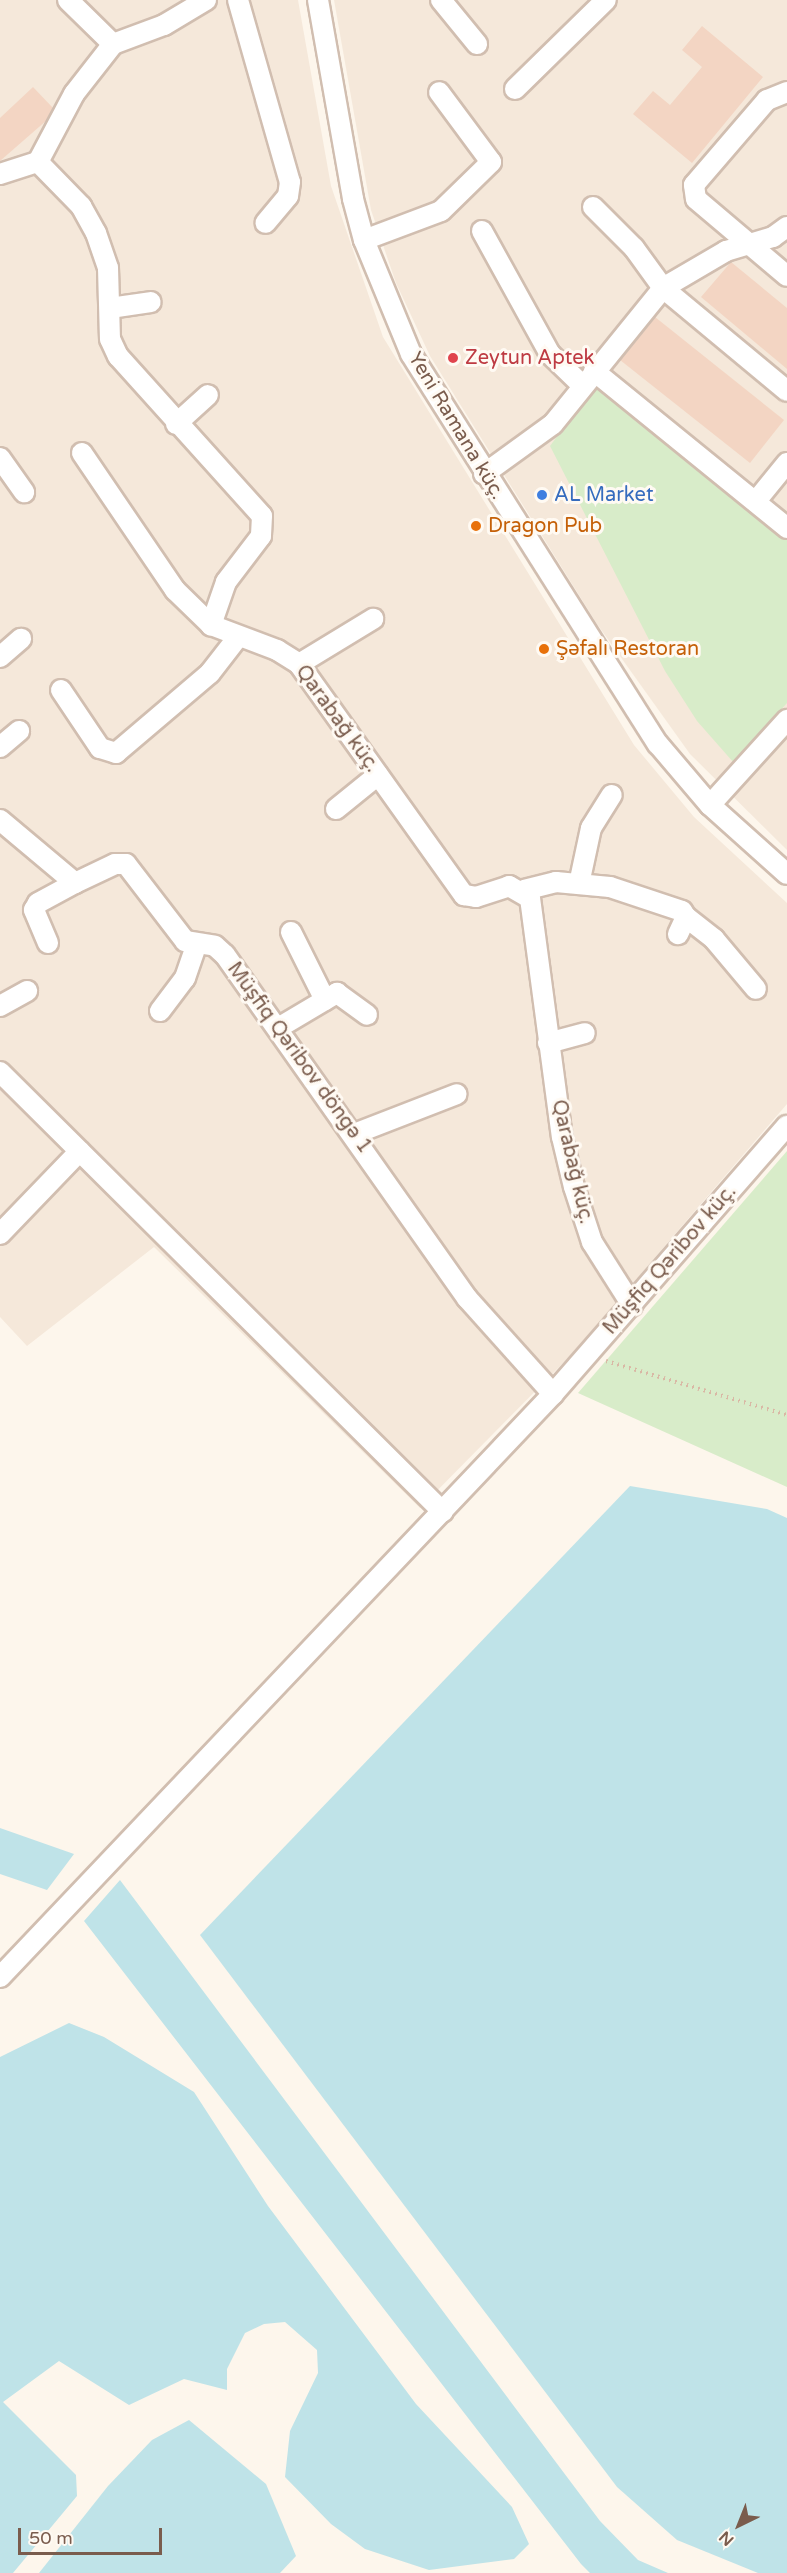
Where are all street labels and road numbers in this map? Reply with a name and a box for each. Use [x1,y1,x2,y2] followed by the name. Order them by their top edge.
[403,348,509,504] street label: Yeni Ramana küç.
[290,661,384,777] street label: Qarabağ küç.
[222,958,376,1158] street label: Müşfiq Qəribov döngə 1
[546,1098,598,1226] street label: Qarabağ küç.
[598,1180,742,1340] street label: Müşfiq Qəribov küç.

